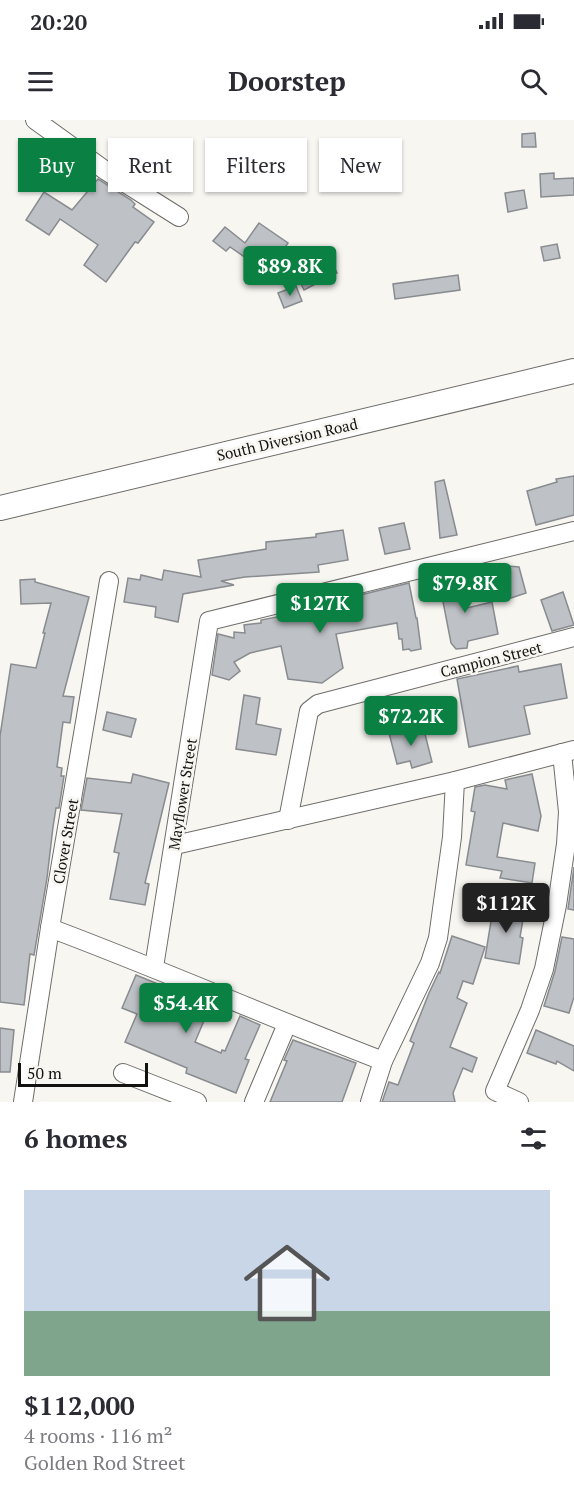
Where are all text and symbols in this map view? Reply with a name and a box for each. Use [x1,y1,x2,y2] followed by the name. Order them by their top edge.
[30,7,87,36] text: 20:20
[228,63,346,99] text: Doorstep
[24,65,57,98] icon: menu
[517,65,550,98] icon: search
[18,138,96,192] chip: Buy
[108,138,193,192] chip: Rent
[205,138,307,192] chip: Filters
[319,138,402,192] chip: New
[241,246,339,297] pin: $89.8K
[257,252,323,279] text: $89.8K
[215,413,359,465] street label: South Diversion Road
[416,563,514,614] pin: $79.8K
[432,569,498,596] text: $79.8K
[278,583,362,634] pin: $127K
[290,589,350,616] text: $127K
[438,637,544,681] street label: Campion Street
[362,696,460,747] pin: $72.2K
[378,702,444,729] text: $72.2K
[163,736,201,851] street label: Mayflower Street
[48,796,82,885] street label: Clover Street
[464,883,548,934] pin: $112K
[476,889,536,916] text: $112K
[137,983,235,1034] pin: $54.4K
[153,989,219,1016] text: $54.4K
[18,1060,148,1088] scale bar
[27,1062,62,1084] text: 50 m
[24,1121,128,1155] text: 6 homes
[517,1122,550,1155] icon: filters
[233,1229,341,1337] icon: home
[24,1388,135,1422] text: $112,000
[24,1422,172,1449] text: 4 rooms · 116 m²
[24,1449,185,1476] text: Golden Rod Street

